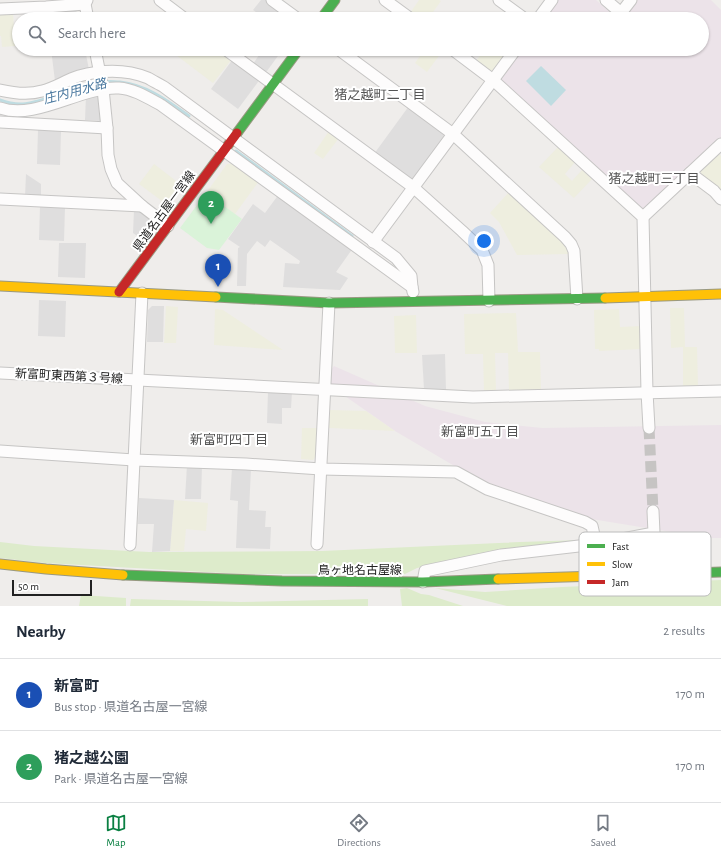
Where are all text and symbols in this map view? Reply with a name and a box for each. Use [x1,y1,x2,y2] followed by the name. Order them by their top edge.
[12,12,709,56] search box
[26,23,48,45] icon: search
[58,26,126,41] text: Search here
[42,76,109,107] water label: 庄内用水路
[334,88,426,102] district label: 猪之越町二丁目
[130,168,197,253] street label: 県道名古屋一宮線
[608,172,700,186] district label: 猪之越町三丁目
[198,191,224,224] pin: 2
[474,231,494,251] your location
[205,254,231,287] pin: 1
[15,366,123,385] street label: 新富町東西第３号線
[441,425,519,439] district label: 新富町五丁目
[190,433,268,447] district label: 新富町四丁目
[579,532,711,596] legend
[612,541,630,552] text: Fast
[612,559,633,570] text: Slow
[318,563,402,576] street label: 鳥ヶ地名古屋線
[612,577,629,588] text: Jam
[12,578,92,597] scale bar
[18,581,39,592] text: 50 m
[16,623,66,640] text: Nearby
[663,625,705,638] text: 2 results
[54,679,99,694] text: 新富町
[27,688,31,701] text: 1
[676,688,705,701] text: 170 m
[54,701,208,714] text: Bus stop · 県道名古屋一宮線
[54,751,129,766] text: 猪之越公園
[26,760,32,773] text: 2
[676,760,705,773] text: 170 m
[54,773,188,786] text: Park · 県道名古屋一宮線
[105,812,127,849] tab: Map
[337,812,381,849] tab: Directions
[591,812,616,849] tab: Saved

